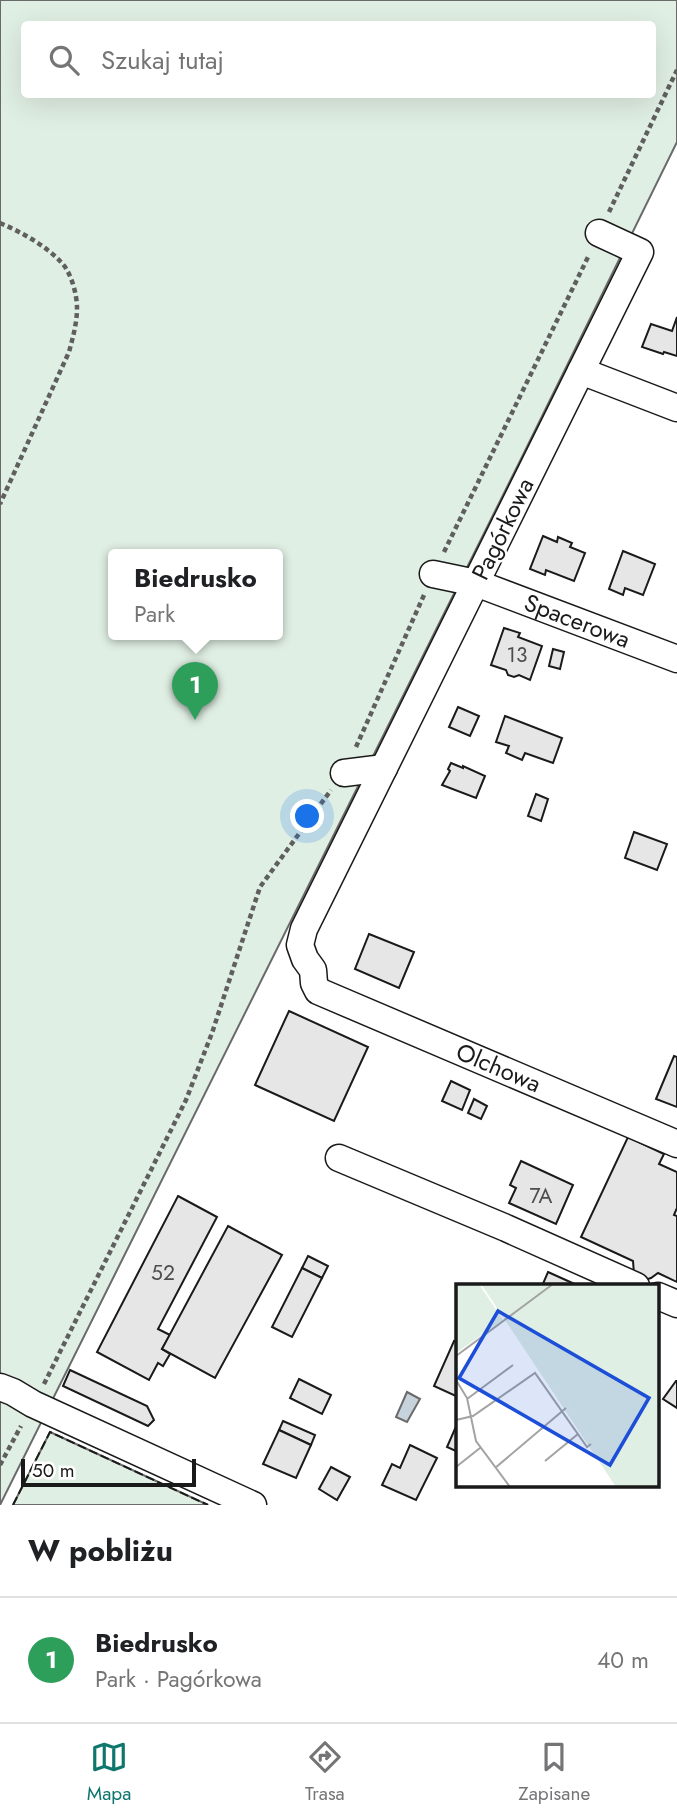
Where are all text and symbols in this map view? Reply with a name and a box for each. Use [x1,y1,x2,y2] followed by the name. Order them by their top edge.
[21,21,656,98] search box
[45,41,83,79] icon: search
[101,41,224,79] text: Szukaj tutaj
[463,472,542,586] street label: Pagórkowa
[108,549,283,640] popup
[134,559,257,597] text: Biedrusko
[519,585,635,657] street label: Spacerowa
[134,597,175,631] text: Park
[507,640,527,670] house number: 13
[172,662,218,720] pin: 1
[290,799,324,833] your location
[451,1034,546,1101] street label: Olchowa
[530,1181,553,1211] house number: 7A
[151,1258,175,1288] house number: 52
[456,1284,660,1488] inset map
[21,1456,196,1488] scale bar
[32,1457,75,1484] text: 50 m
[28,1529,173,1572] text: W pobliżu
[95,1624,218,1662] text: Biedrusko
[45,1643,57,1677] text: 1
[597,1643,649,1677] text: 40 m
[95,1662,262,1696] text: Park · Pagórkowa
[87,1738,131,1807] tab: Mapa
[305,1738,345,1807] tab: Trasa
[518,1738,590,1807] tab: Zapisane

